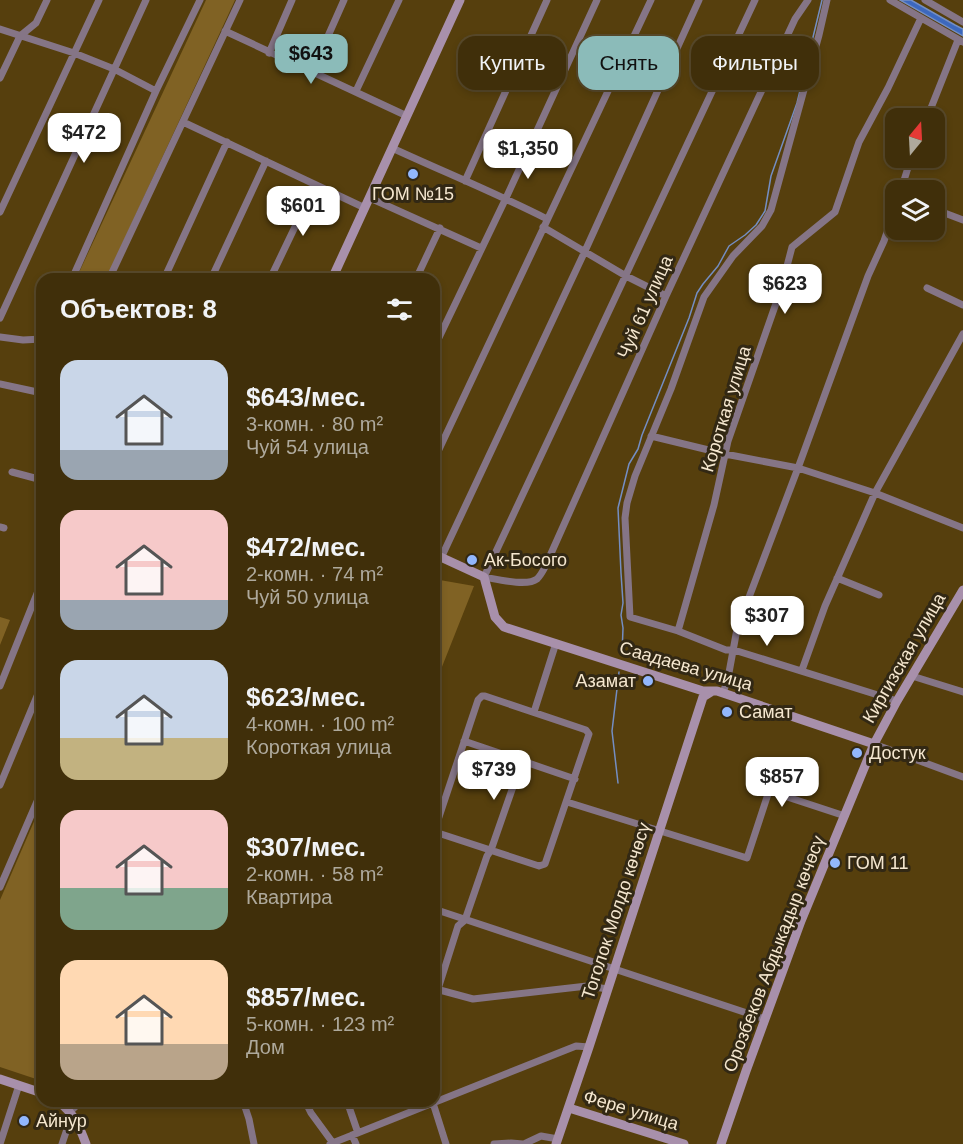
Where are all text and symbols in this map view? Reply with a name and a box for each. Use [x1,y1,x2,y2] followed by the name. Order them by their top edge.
[275,34,347,85] pin: $643
[458,36,566,90] chip: Купить
[578,36,679,90] chip: Снять
[691,36,819,90] chip: Фильтры
[289,42,333,64] text: $643
[885,108,945,168] north arrow
[885,108,945,240] map controls
[48,113,120,164] pin: $472
[62,121,106,143] text: $472
[479,129,577,180] pin: $1,350
[497,137,559,159] text: $1,350
[406,167,420,181] marker: ГОМ №15
[885,180,945,240] button: layers
[372,184,454,204] place label: ГОМ №15
[267,186,339,237] pin: $601
[281,194,325,216] text: $601
[613,252,677,362] street label: Чуй 61 улица
[749,264,821,315] pin: $623
[763,272,807,294] text: $623
[383,293,416,326] icon: filters
[60,294,217,324] text: Объектов: 8
[697,343,755,475] street label: Короткая улица
[246,382,366,412] text: $643/мес.
[108,384,180,456] icon: home
[246,413,383,435] text: 3-комн. · 80 m²
[246,436,369,458] text: Чуй 54 улица
[246,532,366,562] text: $472/мес.
[108,534,180,606] icon: home
[484,550,567,570] place label: Ак-Босого
[465,553,479,567] marker: Ак-Босого
[246,563,383,585] text: 2-комн. · 74 m²
[246,586,369,608] text: Чуй 50 улица
[859,589,950,727] street label: Киргизская улица
[731,596,803,647] pin: $307
[745,604,789,626] text: $307
[617,637,756,695] street label: Саадаева улица
[575,671,636,691] place label: Азамат
[641,674,655,688] marker: Азамат
[246,682,366,712] text: $623/мес.
[108,684,180,756] icon: home
[739,702,792,722] place label: Самат
[720,705,734,719] marker: Самат
[246,713,394,735] text: 4-комн. · 100 m²
[246,736,391,758] text: Короткая улица
[869,743,926,763] place label: Достук
[850,746,864,760] marker: Достук
[458,750,530,801] pin: $739
[746,757,818,808] pin: $857
[472,758,516,780] text: $739
[760,765,804,787] text: $857
[578,820,654,1002] street label: Тоголок Молдо көчөсү
[246,832,366,862] text: $307/мес.
[720,833,828,1075] street label: Орозбеков Абдыкадыр көчөсү
[108,834,180,906] icon: home
[847,853,908,873] place label: ГОМ 11
[828,856,842,870] marker: ГОМ 11
[246,863,383,885] text: 2-комн. · 58 m²
[246,886,332,908] text: Квартира
[246,982,366,1012] text: $857/мес.
[108,984,180,1056] icon: home
[246,1013,394,1035] text: 5-комн. · 123 m²
[246,1036,285,1058] text: Дом
[581,1086,682,1134] street label: Фере улица
[36,1111,87,1131] place label: Айнур
[17,1114,31,1128] marker: Айнур

